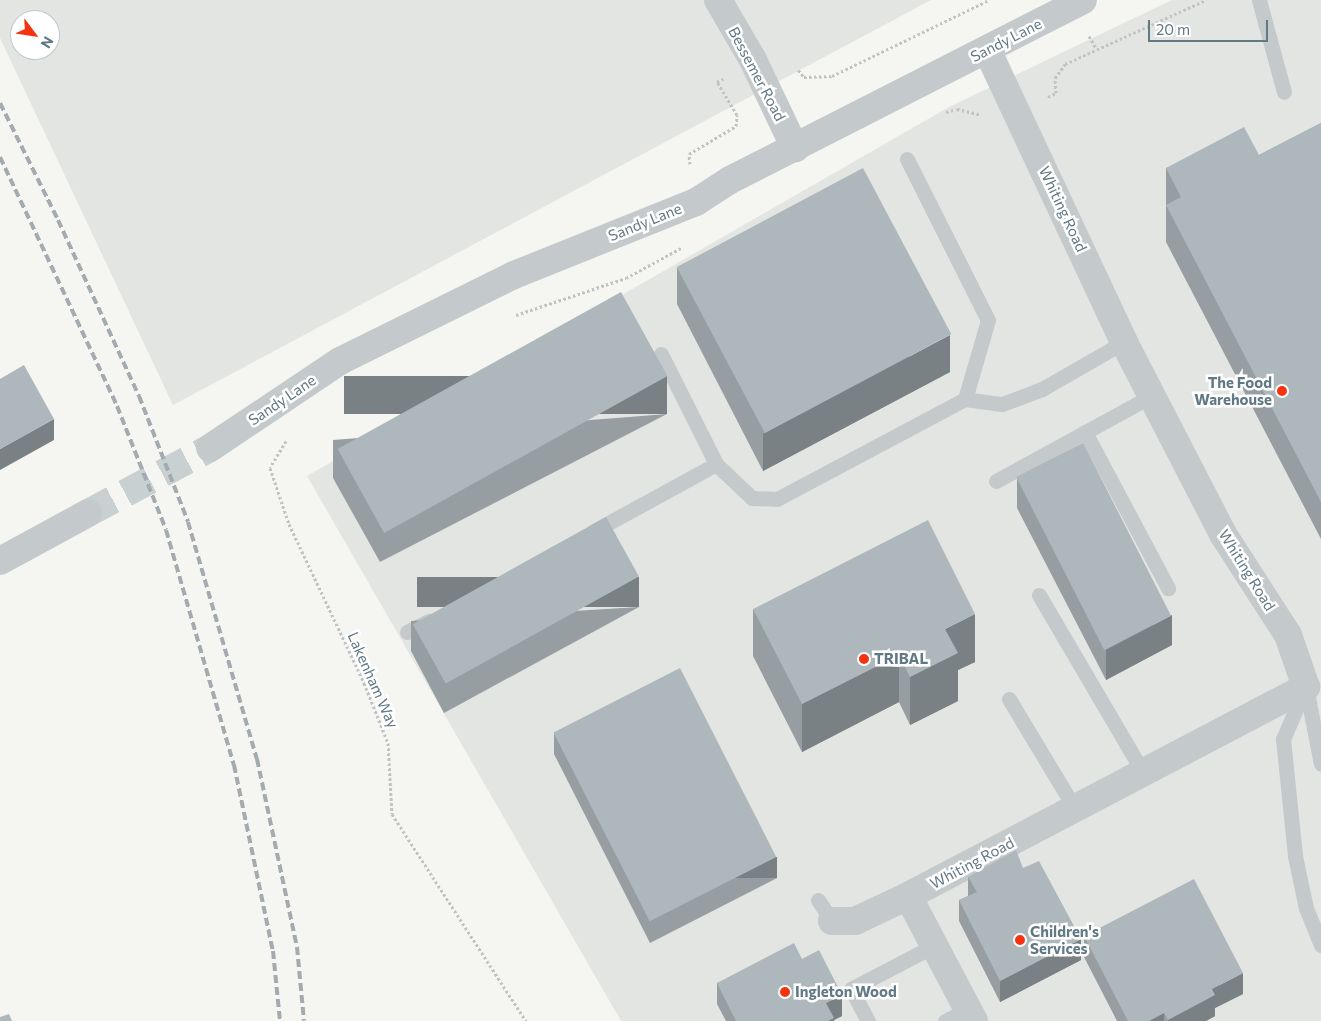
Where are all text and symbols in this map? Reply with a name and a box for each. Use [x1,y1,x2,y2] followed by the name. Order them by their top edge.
[10,10,60,60] north arrow
[1151,10,1271,42] scale bar
[967,14,1045,66] street label: Sandy Lane
[1156,20,1190,38] text: 20 m
[725,24,789,124] street label: Bessemer Road
[37,34,57,51] text: N
[1035,163,1091,255] street label: Whiting Road
[606,199,684,245] street label: Sandy Lane
[245,371,319,429] street label: Sandy Lane
[1194,373,1272,408] place label: The Food Warehouse
[1276,385,1288,397] marker: The Food Warehouse
[1215,526,1279,614] street label: Whiting Road
[344,629,402,731] street label: Lakenham Way
[874,650,928,668] place label: TRIBAL
[858,653,870,665] marker: TRIBAL
[927,833,1017,893] street label: Whiting Road
[1030,922,1099,957] place label: Children's Services
[1014,934,1026,946] marker: Children's Services
[795,983,897,1001] place label: Ingleton Wood
[779,986,791,998] marker: Ingleton Wood

